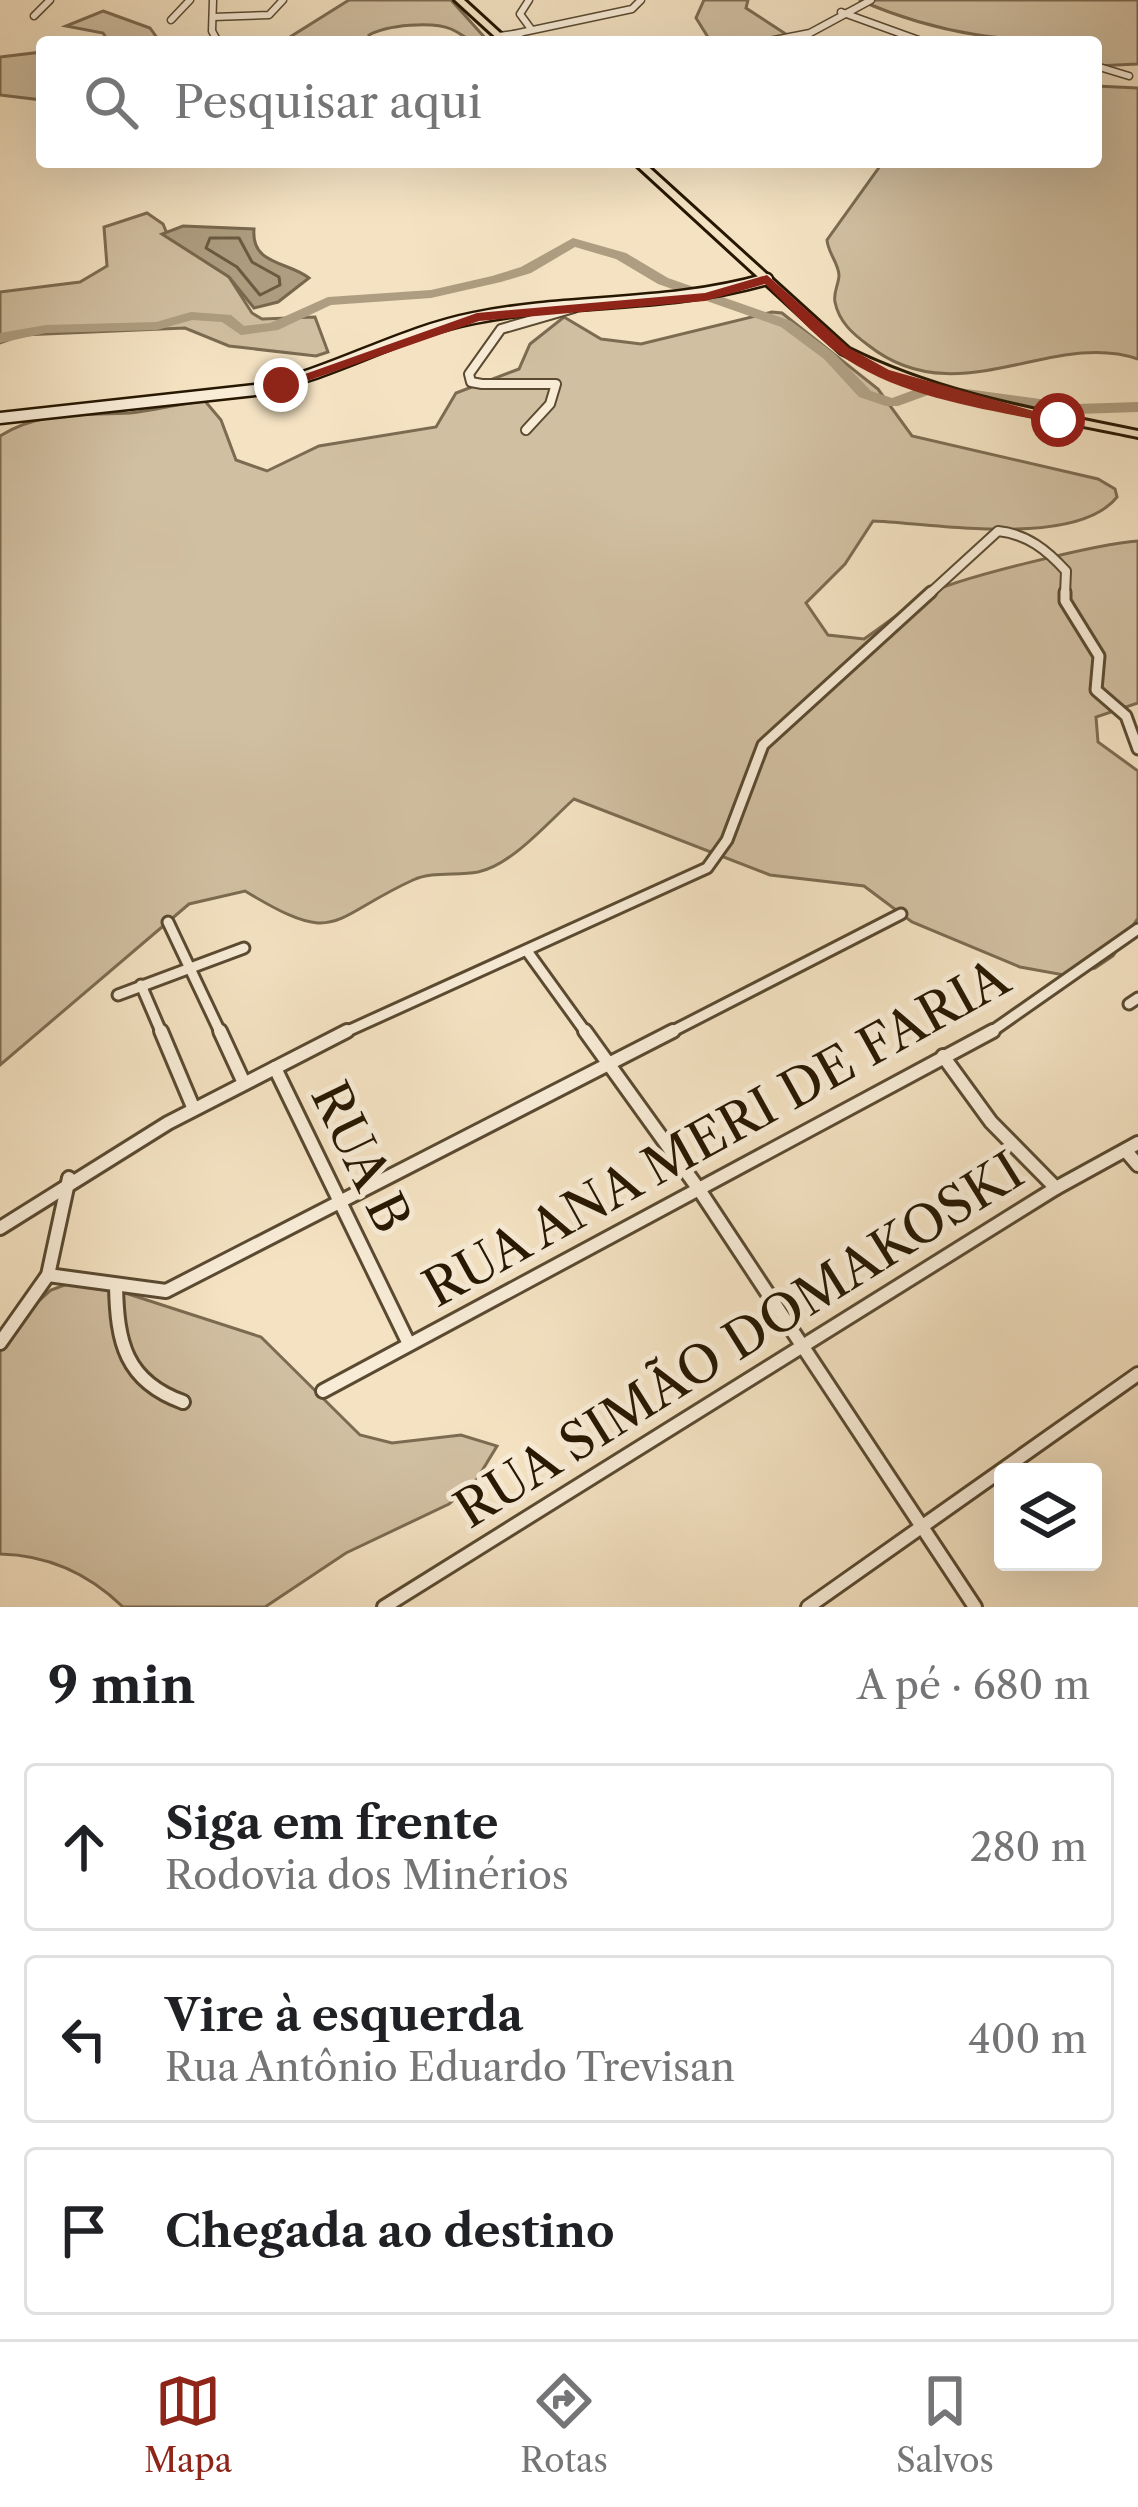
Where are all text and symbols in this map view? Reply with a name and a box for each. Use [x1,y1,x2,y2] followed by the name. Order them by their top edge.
[36,36,1102,168] search box
[78,69,144,135] icon: search
[174,74,482,130] text: Pesquisar aqui
[254,358,308,412] route end
[1031,393,1085,447] route start
[413,945,1020,1320] street label: RUA ANA MERI DE FARIA
[298,1072,424,1242] street label: RUA B
[443,1139,1035,1541] street label: RUA SIMÃO DOMAKOSKI
[994,1463,1102,1571] map controls
[994,1463,1102,1571] button: layers
[48,1654,195,1716] text: 9 min
[857,1661,1090,1709] text: A pé · 680 m
[165,1795,498,1851] text: Siga em frente
[51,1814,117,1880] icon: ahead
[970,1823,1087,1871] text: 280 m
[165,1851,569,1899] text: Rodovia dos Minérios
[165,1987,523,2043] text: Vire à esquerda
[51,2006,117,2072] icon: left
[968,2015,1087,2063] text: 400 m
[165,2043,735,2091] text: Rua Antônio Eduardo Trevisan
[51,2198,117,2264] icon: arrive
[165,2203,615,2259] text: Chegada ao destino
[144,2368,232,2481] tab: Mapa
[520,2368,608,2481] tab: Rotas
[896,2368,994,2481] tab: Salvos

